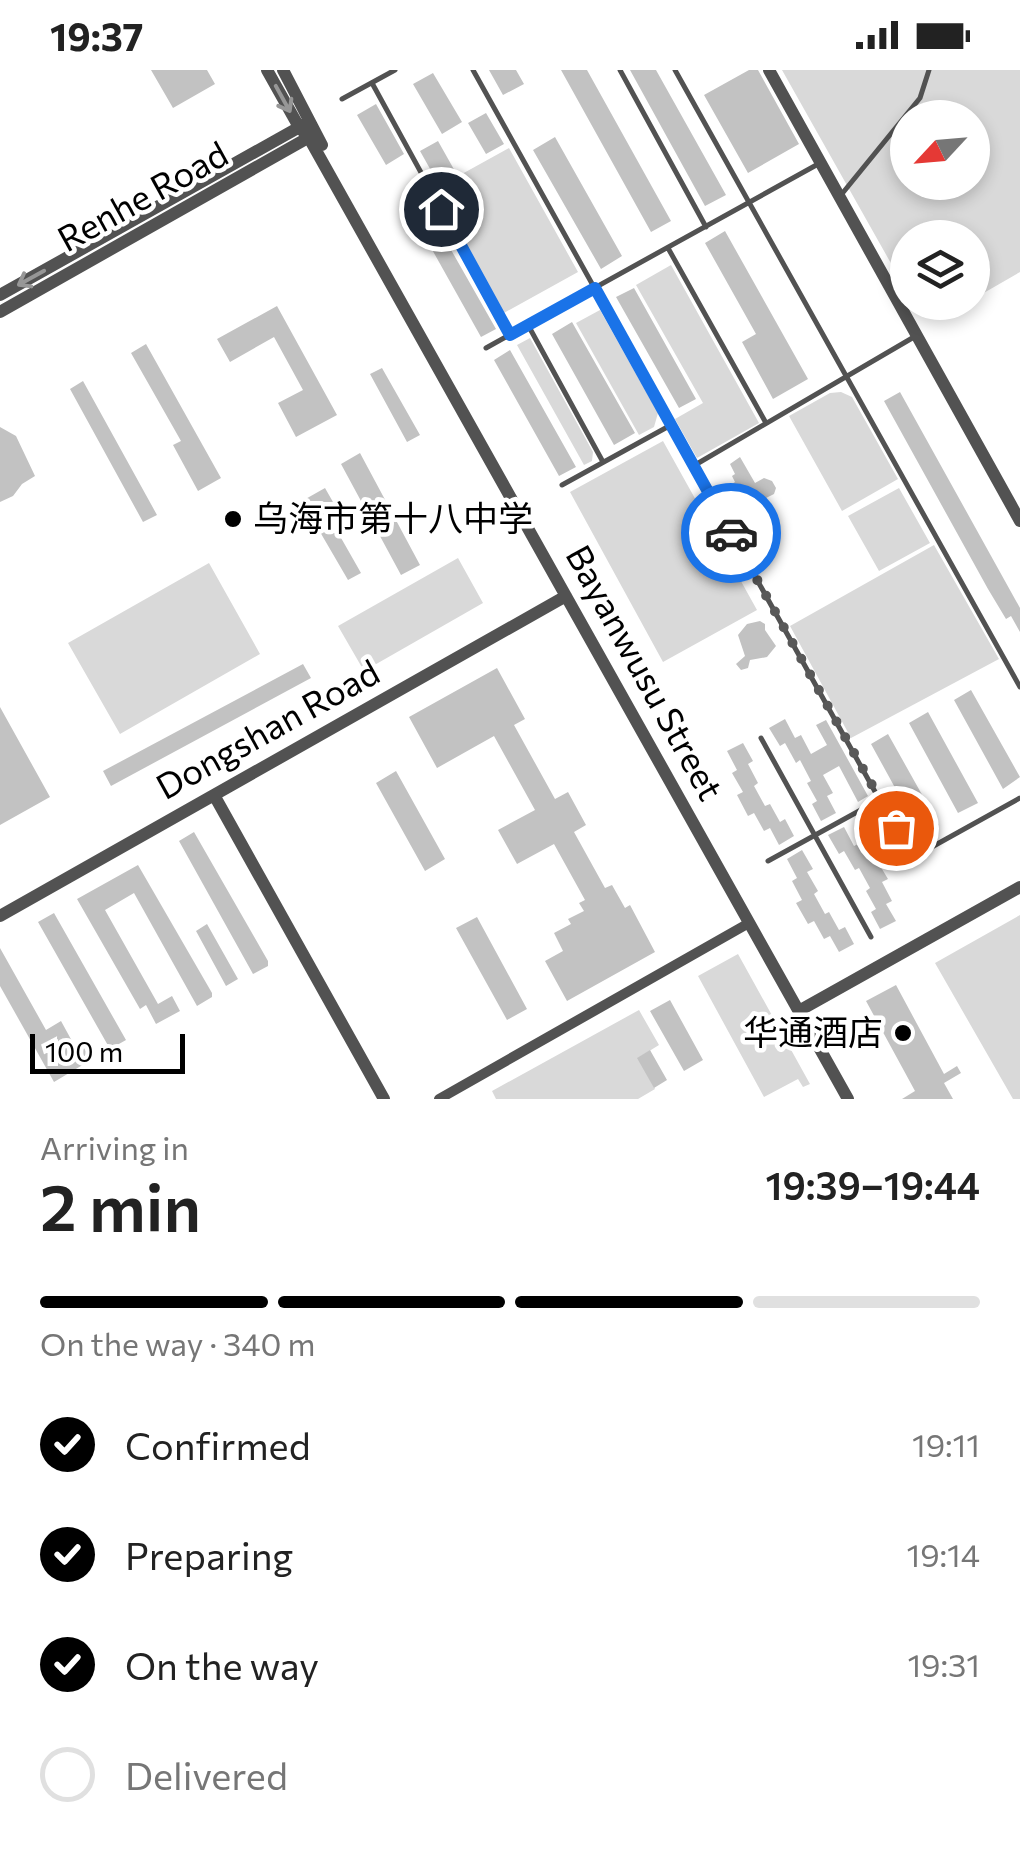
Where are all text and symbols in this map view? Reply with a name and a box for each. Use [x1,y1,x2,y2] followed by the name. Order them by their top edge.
[50,12,143,59] text: 19:37
[274,83,294,113] one-way arrow
[890,100,990,200] north arrow
[890,100,990,320] map controls
[49,130,234,259] street label: Renhe Road
[399,167,484,252] pin
[414,182,469,237] icon: home
[890,220,990,320] button: layers
[17,268,46,288] one-way arrow
[681,483,781,583] courier
[253,495,533,538] place label: 乌海市第十八中学
[704,506,759,561] icon: car
[222,508,244,530] marker: 乌海市第十八中学
[558,537,734,807] street label: Bayanwusu Street
[148,649,386,807] street label: Dongshan Road
[854,786,939,871] pin
[869,801,924,856] icon: bag
[743,1009,883,1052] place label: 华通酒店
[892,1022,914,1044] marker: 华通酒店
[30,1029,185,1074] scale bar
[45,1034,123,1068] text: 100 m
[40,1127,189,1167] text: Arriving in
[766,1161,980,1208] text: 19:39–19:44
[40,1165,201,1244] text: 2 min
[40,1323,316,1363] text: On the way · 340 m
[40,1417,95,1472] icon: check
[125,1421,311,1468] text: Confirmed
[912,1424,980,1464] text: 19:11
[40,1527,95,1582] icon: check
[125,1531,293,1578] text: Preparing
[906,1534,980,1574] text: 19:14
[40,1637,95,1692] icon: check
[125,1641,319,1688] text: On the way
[907,1644,980,1684] text: 19:31
[125,1751,288,1798] text: Delivered

